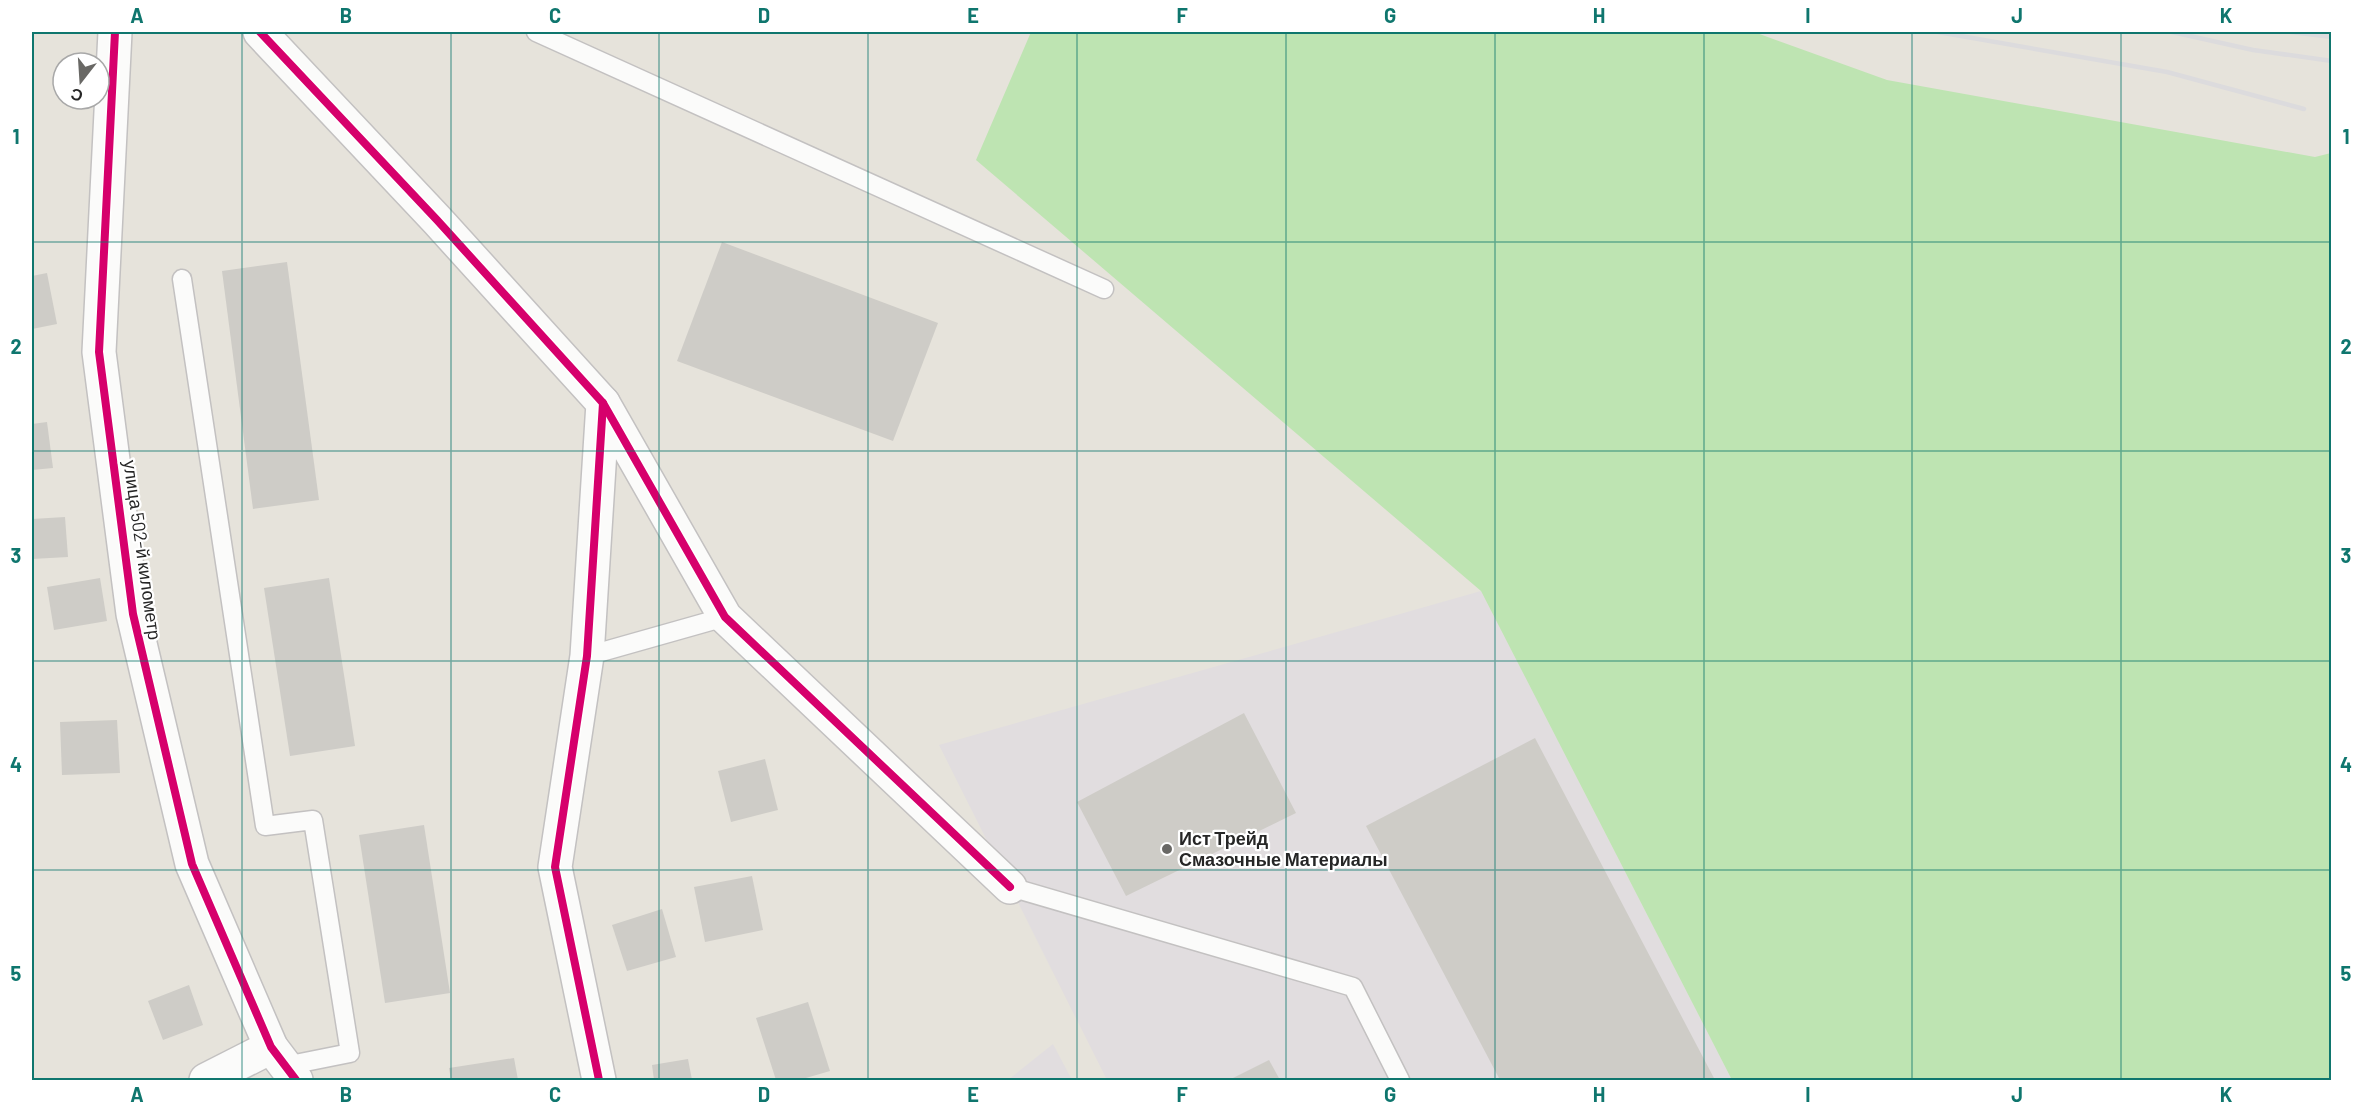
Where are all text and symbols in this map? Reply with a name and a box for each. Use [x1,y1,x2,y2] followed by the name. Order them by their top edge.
[130,3,144,27] text: A
[340,3,352,27] text: B
[549,3,561,27] text: C
[758,3,770,27] text: D
[967,3,979,27] text: E
[1176,3,1188,27] text: F
[1384,3,1396,27] text: G
[1593,3,1605,27] text: H
[1805,3,1811,27] text: I
[2011,3,2023,27] text: J
[2220,3,2233,27] text: K
[51,51,111,111] north arrow
[68,85,85,107] text: С
[12,124,20,148] text: 1
[2342,124,2350,148] text: 1
[10,334,22,358] text: 2
[2340,334,2352,358] text: 2
[119,458,167,641] street label: улица 502-й километр
[11,543,21,567] text: 3
[2341,543,2351,567] text: 3
[10,752,22,776] text: 4
[2340,752,2352,776] text: 4
[1179,827,1388,870] place label: Ист Трейд Смазочные Материалы
[1160,842,1174,856] marker: Ист Трейд Смазочные Материалы
[11,961,22,985] text: 5
[2341,961,2352,985] text: 5
[130,1082,144,1106] text: A
[340,1082,352,1106] text: B
[549,1082,561,1106] text: C
[758,1082,770,1106] text: D
[967,1082,979,1106] text: E
[1176,1082,1188,1106] text: F
[1384,1082,1396,1106] text: G
[1593,1082,1605,1106] text: H
[1805,1082,1811,1106] text: I
[2011,1082,2023,1106] text: J
[2220,1082,2233,1106] text: K

